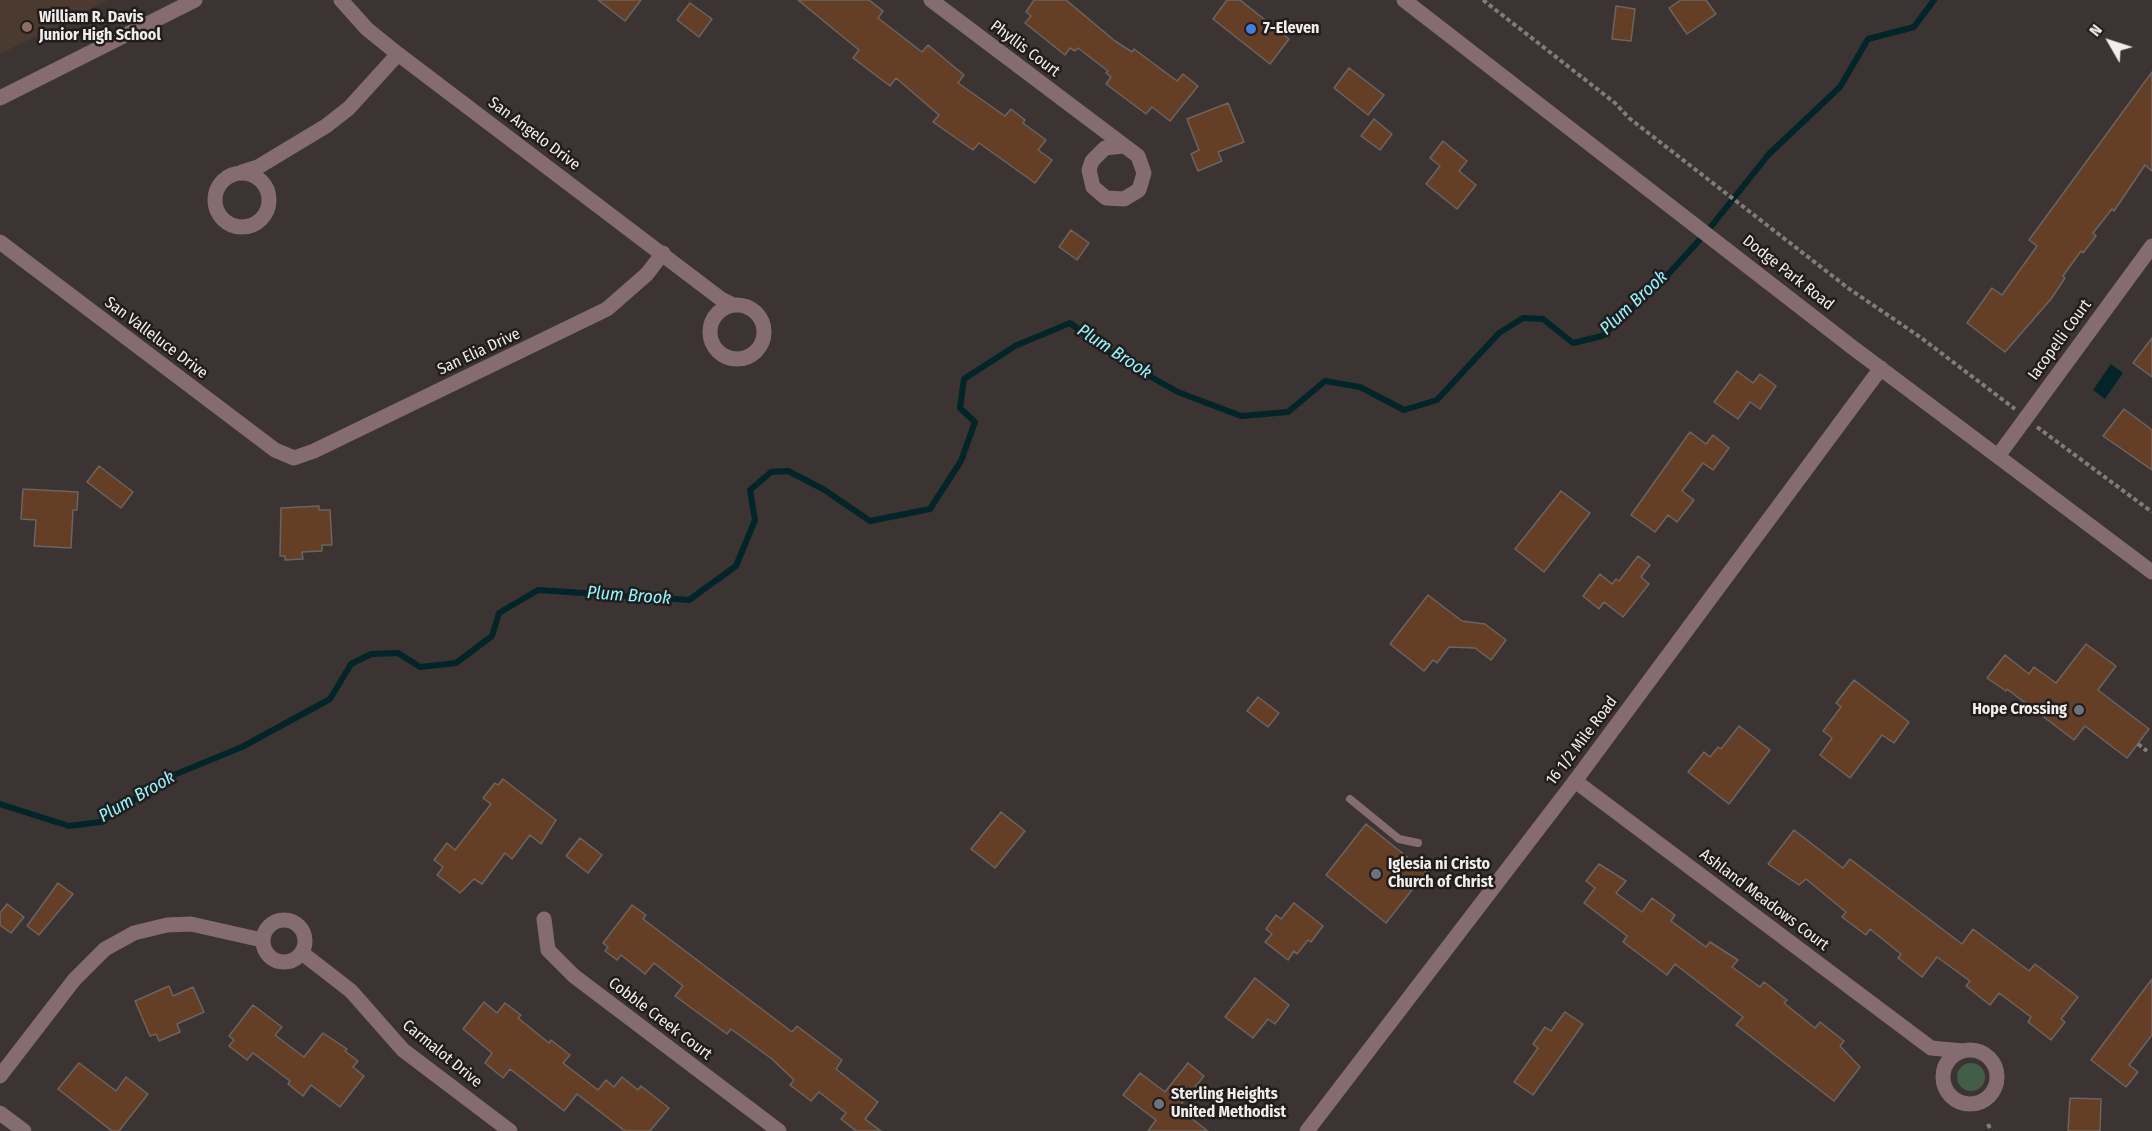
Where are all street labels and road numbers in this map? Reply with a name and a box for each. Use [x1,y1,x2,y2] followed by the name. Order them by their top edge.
[986,17,1064,81] street label: Phyllis Court
[484,93,584,175] street label: San Angelo Drive
[1739,231,1837,315] street label: Dodge Park Road
[101,293,211,383] street label: San Valleluce Drive
[2024,296,2096,384] street label: Iacopelli Court
[435,324,523,380] street label: San Elia Drive
[1542,693,1622,789] street label: 16 1/2 Mile Road
[1696,845,1832,955] street label: Ashland Meadows Court
[605,974,715,1064] street label: Cobble Creek Court
[398,1016,486,1092] street label: Carmalot Drive

